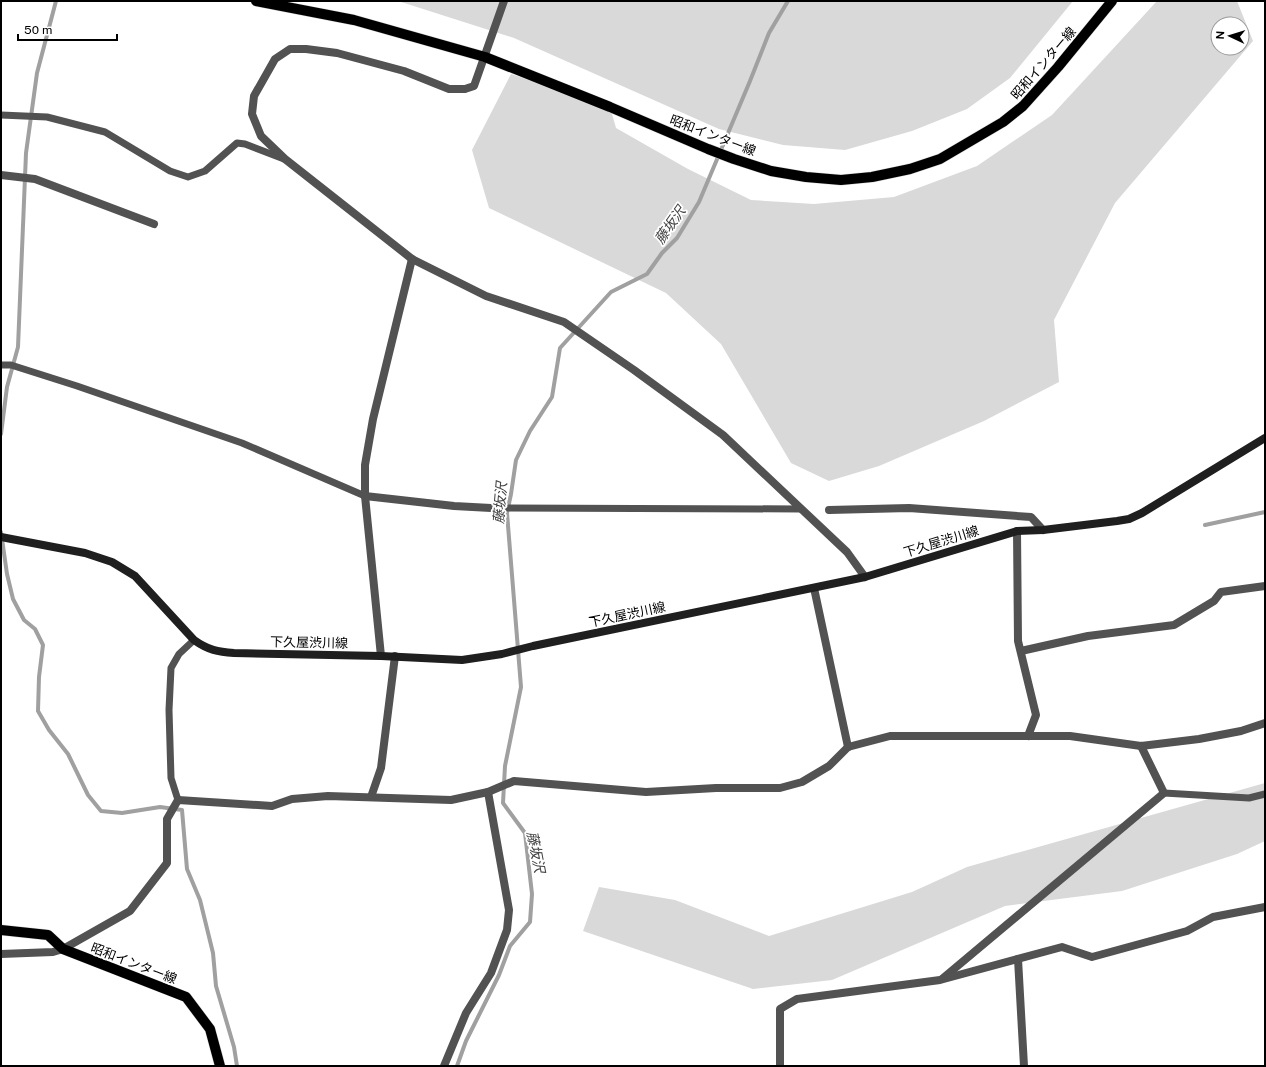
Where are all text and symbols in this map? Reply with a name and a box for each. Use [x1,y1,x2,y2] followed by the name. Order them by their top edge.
[18,16,117,42] scale bar
[1210,16,1250,56] north arrow
[24,23,52,37] text: 50 m
[1008,24,1079,103] street label: 昭和インター線
[1214,31,1226,40] text: N
[668,112,758,159] street label: 昭和インター線
[651,202,690,247] water label: 藤坂沢
[490,479,510,525] water label: 藤坂沢
[902,523,981,560] street label: 下久屋渋川線
[587,599,667,630] street label: 下久屋渋川線
[270,634,348,651] street label: 下久屋渋川線
[524,830,548,876] water label: 藤坂沢
[89,940,179,987] street label: 昭和インター線

